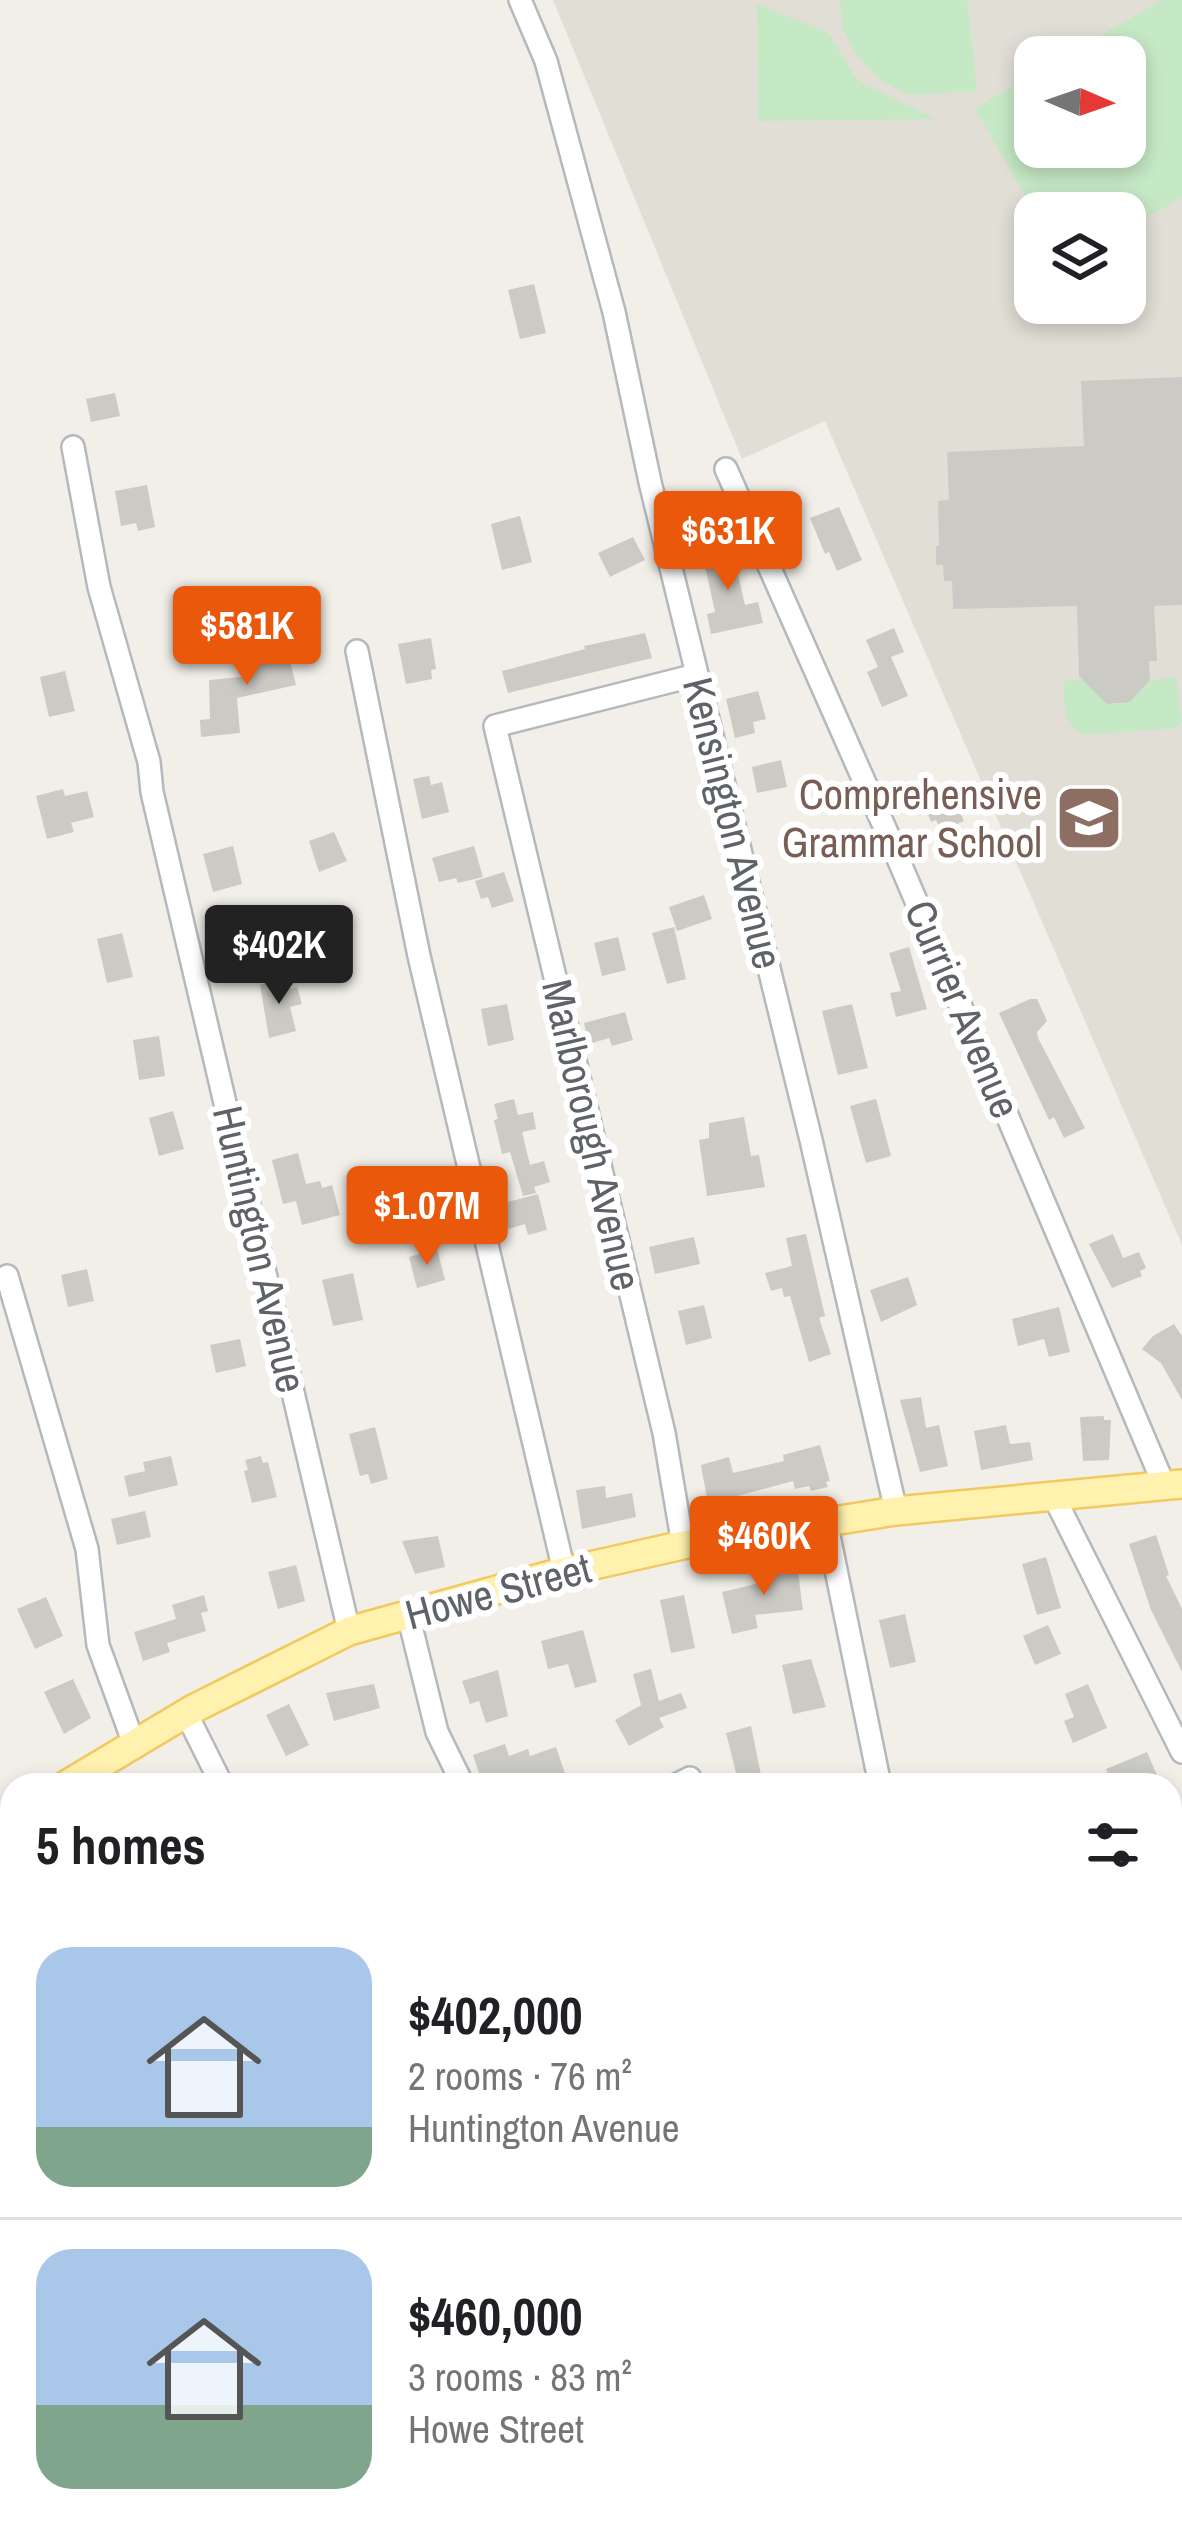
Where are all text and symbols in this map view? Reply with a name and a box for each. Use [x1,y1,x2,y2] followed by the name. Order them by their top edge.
[1014,36,1146,168] north arrow
[1014,36,1146,324] map controls
[1014,192,1146,324] button: layers
[644,491,812,593] pin: $631K
[681,504,775,556] text: $631K
[163,586,331,688] pin: $581K
[200,599,294,651] text: $581K
[670,672,796,974] street label: Kensington Avenue
[782,766,1042,870] place label: Comprehensive Grammar School
[1054,783,1124,853] school or university icon: Comprehensive Grammar School
[892,892,1034,1126] street label: Currier Avenue
[195,905,363,1007] pin: $402K
[232,918,326,970] text: $402K
[529,974,655,1296] street label: Marlborough Avenue
[200,1100,320,1398] street label: Huntington Avenue
[329,1166,525,1268] pin: $1.07M
[374,1179,480,1231] text: $1.07M
[680,1496,848,1598] pin: $460K
[717,1509,811,1561] text: $460K
[399,1539,597,1643] street label: Howe Street
[36,1811,206,1880] text: 5 homes
[1080,1812,1146,1878] icon: filters
[408,1981,582,2050] text: $402,000
[132,1995,276,2139] icon: home
[408,2050,632,2102] text: 2 rooms · 76 m²
[408,2102,680,2154] text: Huntington Avenue
[408,2282,582,2351] text: $460,000
[132,2297,276,2441] icon: home
[408,2351,632,2403] text: 3 rooms · 83 m²
[408,2403,584,2455] text: Howe Street

